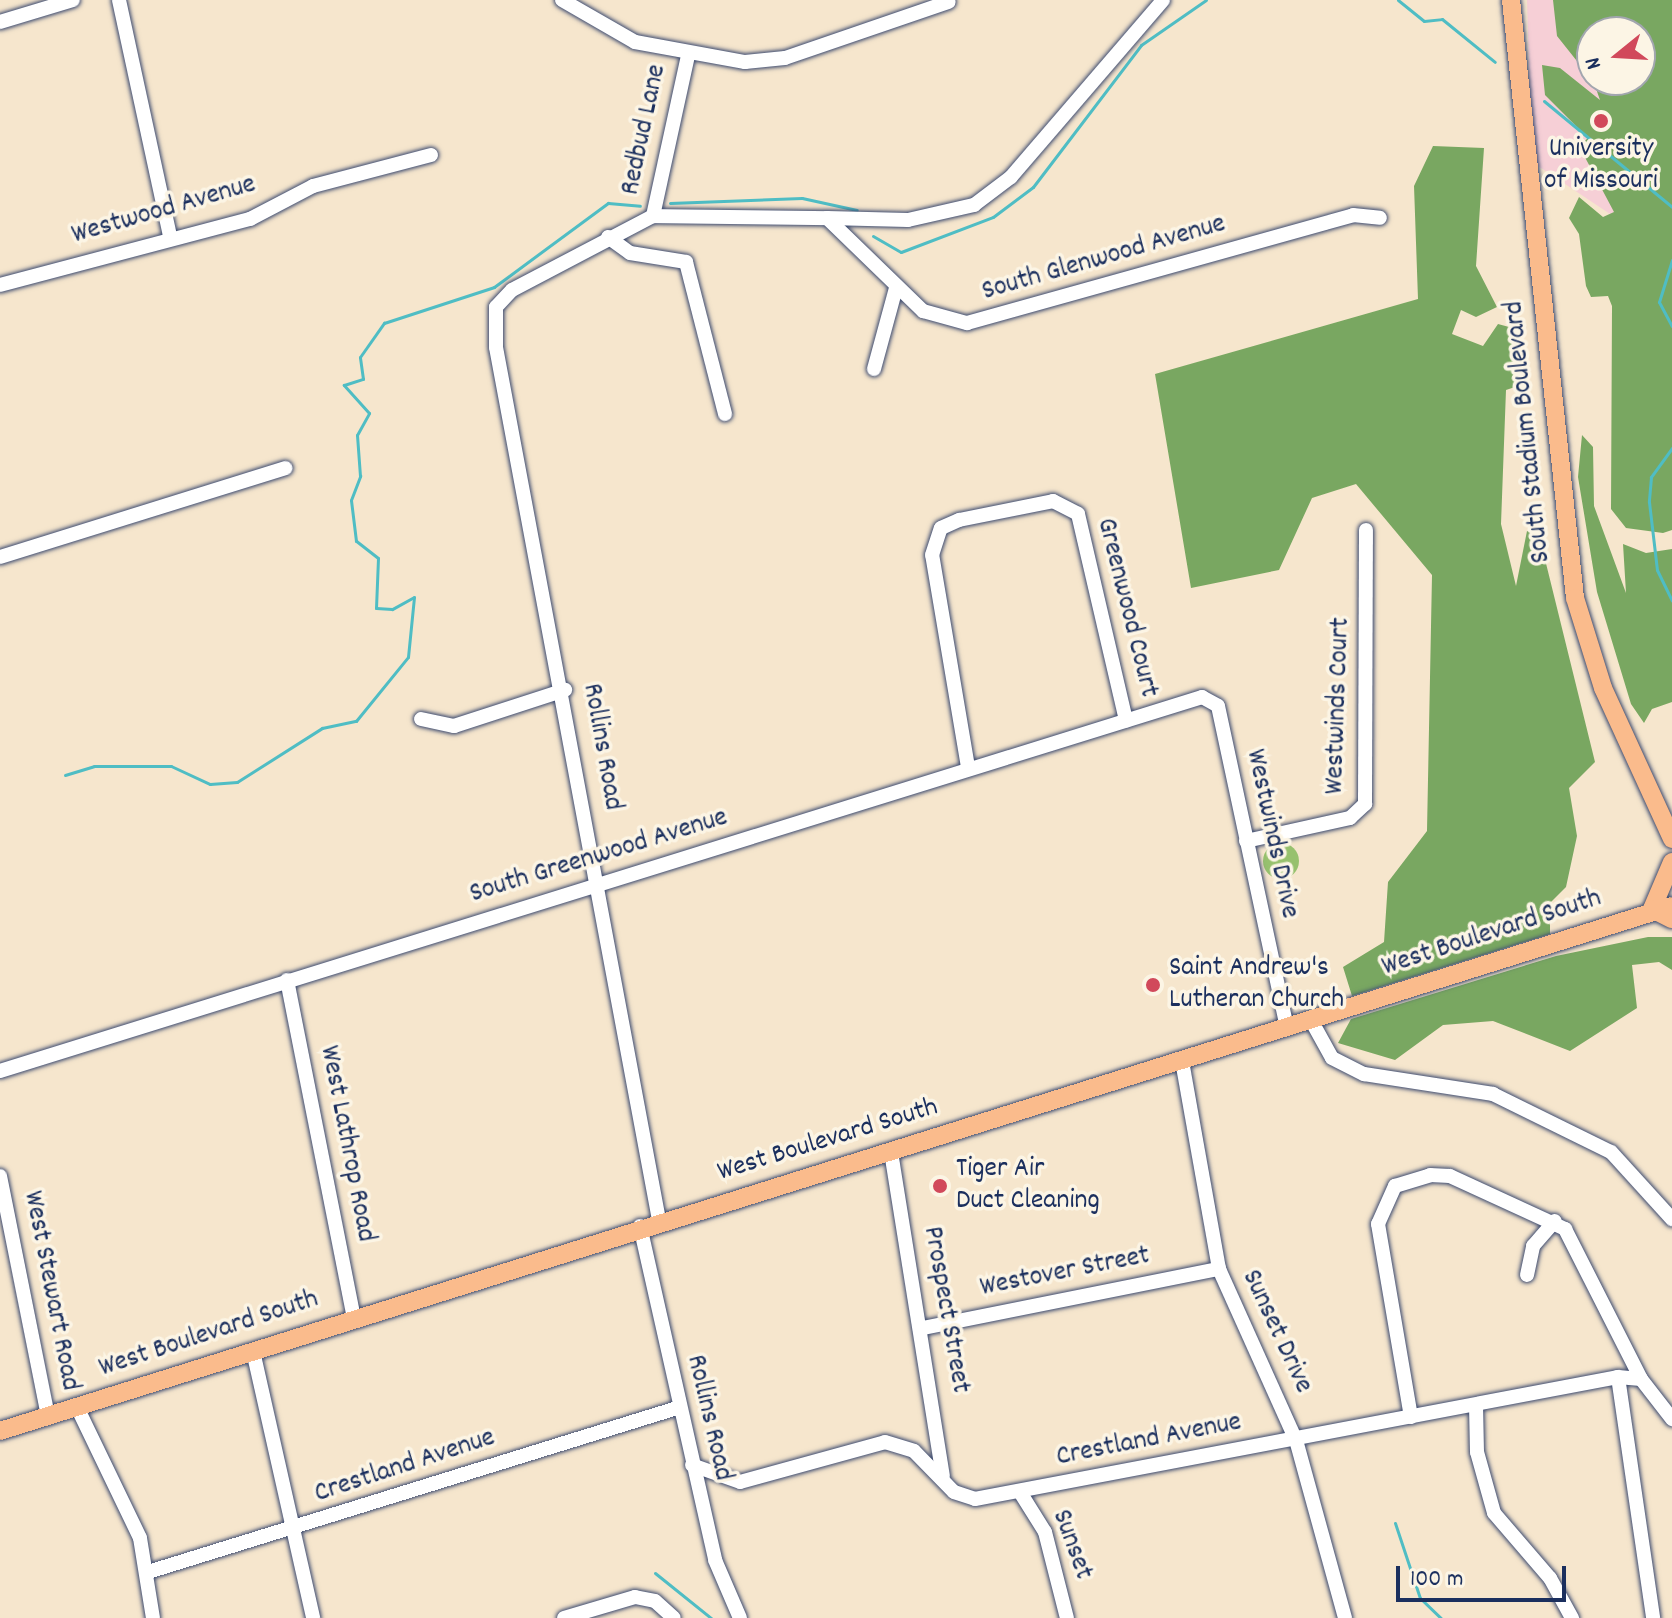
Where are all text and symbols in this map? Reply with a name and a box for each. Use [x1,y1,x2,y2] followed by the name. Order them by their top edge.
[1576,16,1656,96] north arrow
[1578,53,1611,73] text: N
[615,62,675,198] street label: Redbud Lane
[1592,112,1610,130] marker: University of Missouri
[1544,133,1658,199] place label: University of Missouri
[68,169,260,253] street label: Westwood Avenue
[978,208,1230,310] street label: South Glenwood Avenue
[1499,299,1559,565] street label: South Stadium Boulevard
[1087,515,1165,701] street label: Greenwood Court
[1319,617,1359,795] street label: Westwinds Court
[573,681,629,813] street label: Rollins Road
[1237,746,1305,922] street label: Westwinds Drive
[466,802,732,912] street label: South Greenwood Avenue
[1378,883,1606,985] street label: West Boulevard South
[1169,952,1344,1018] place label: Saint Andrew's Lutheran Church
[1144,976,1162,994] marker: Saint Andrew's Lutheran Church
[311,1043,381,1245] street label: West Lathrop Road
[714,1092,942,1190] street label: West Boulevard South
[956,1153,1100,1219] place label: Tiger Air Duct Cleaning
[931,1177,949,1195] marker: Tiger Air Duct Cleaning
[14,1188,86,1394] street label: West Stewart Road
[914,1224,976,1396] street label: Prospect Street
[977,1240,1153,1306] street label: Westover Street
[1233,1265,1319,1399] street label: Sunset Drive
[95,1284,323,1386] street label: West Boulevard South
[677,1352,739,1484] street label: Rollins Road
[1054,1407,1244,1475] street label: Crestland Avenue
[311,1422,499,1512] street label: Crestland Avenue
[1043,1506,1099,1584] street label: Sunset
[1400,1550,1570,1600] scale bar
[1410,1563,1463,1597] text: 100 m

